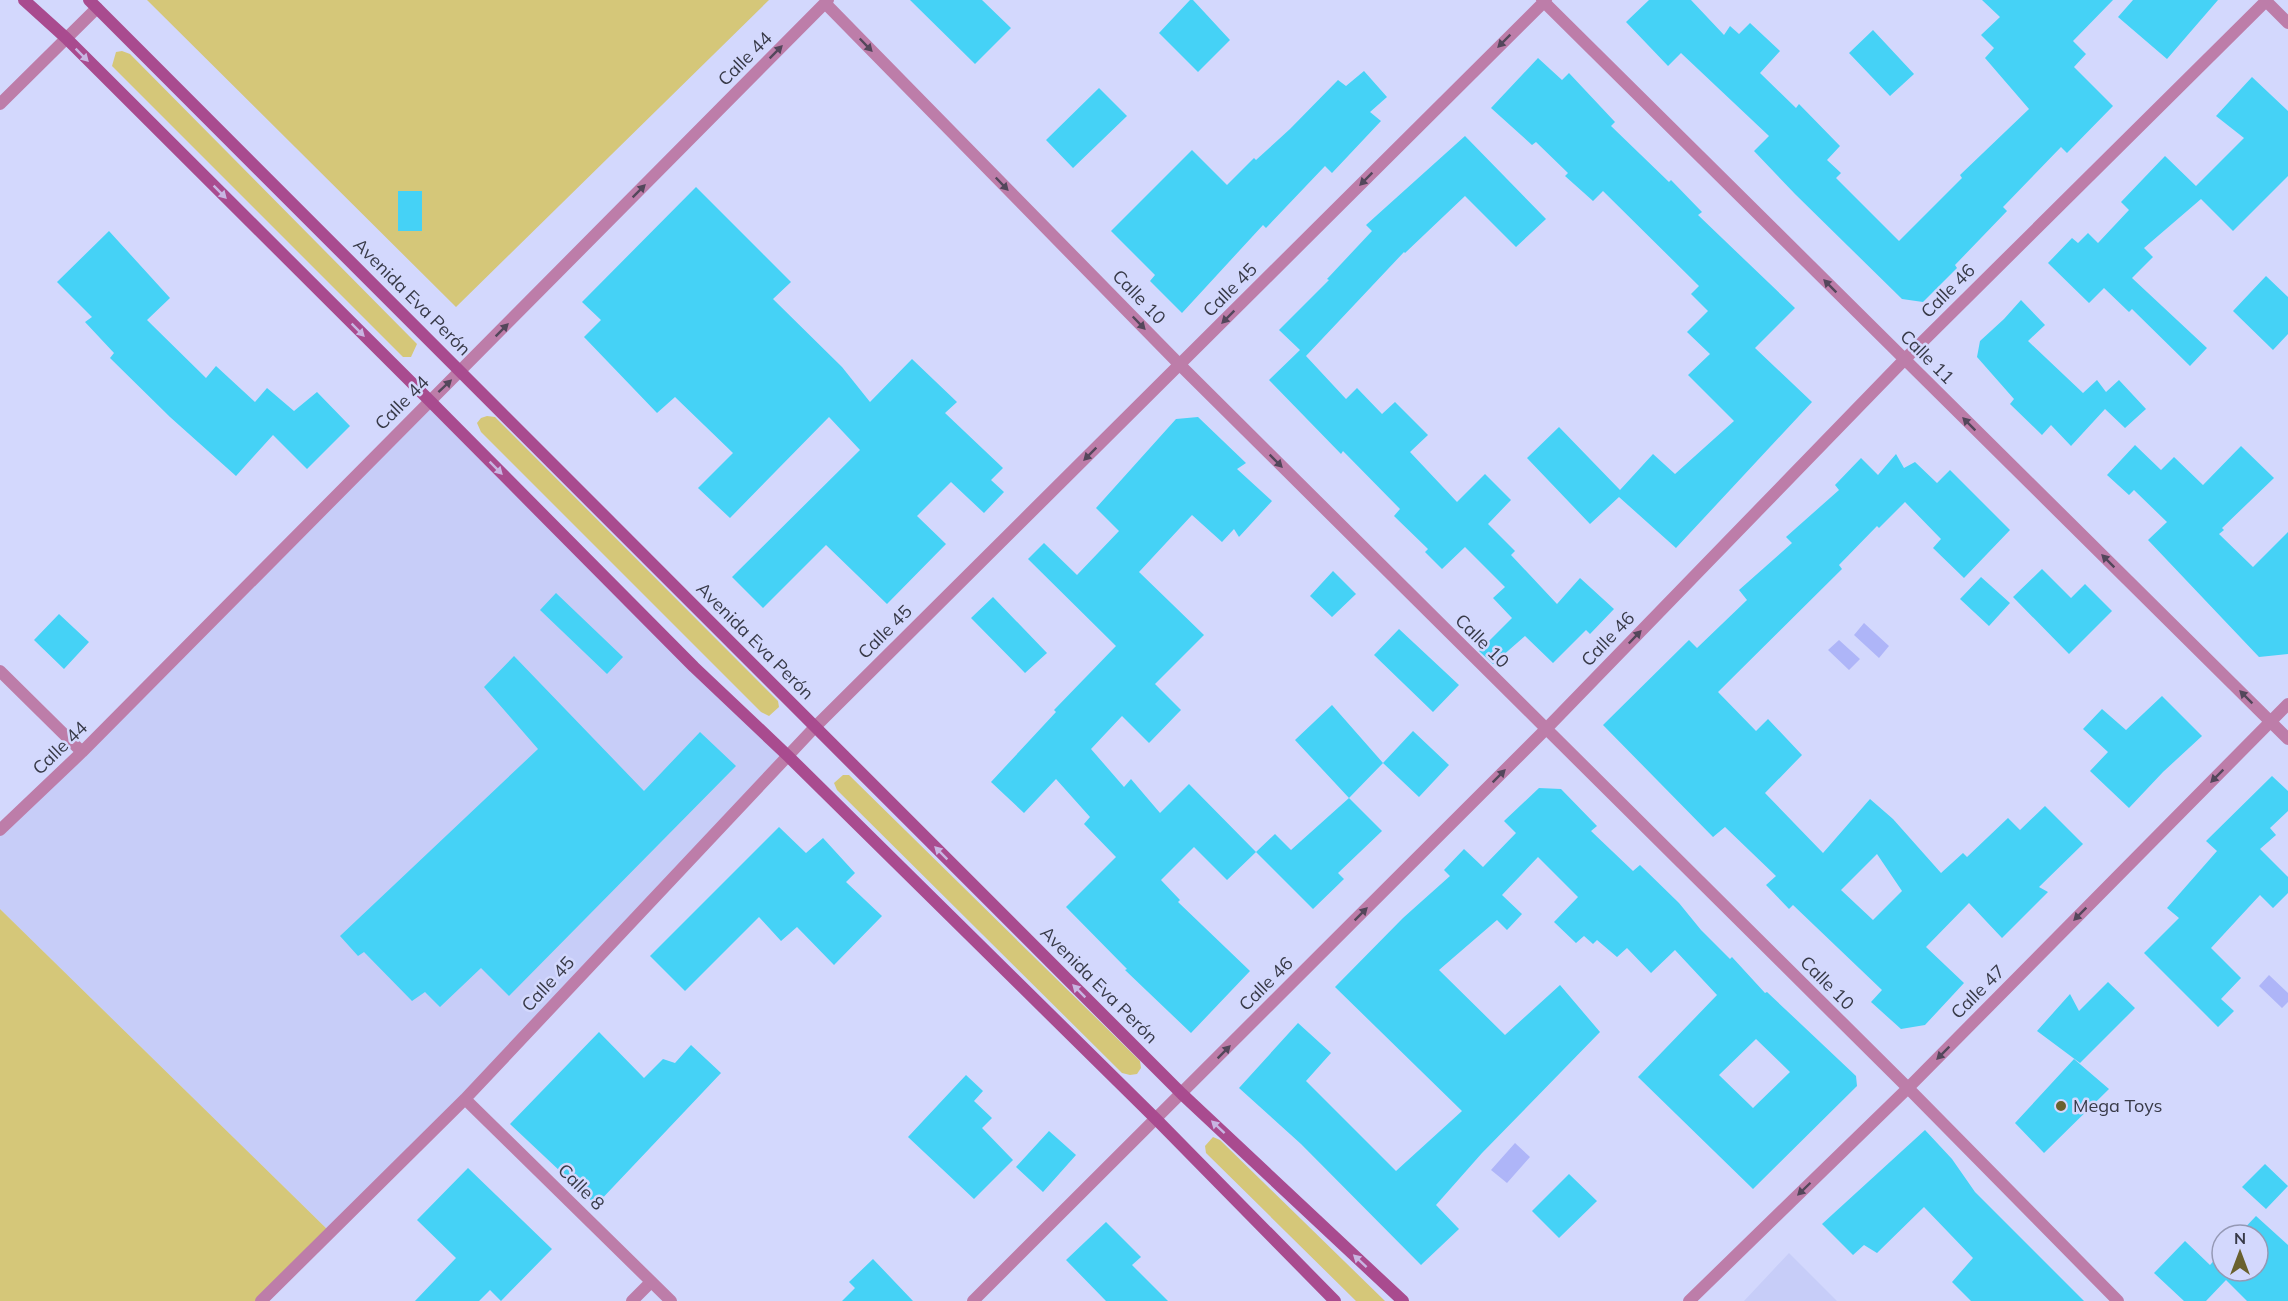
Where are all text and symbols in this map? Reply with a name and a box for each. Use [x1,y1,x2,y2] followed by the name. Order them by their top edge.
[713,27,777,91] street label: Calle 44
[1498,34,1512,48] one-way arrow
[858,37,872,51] one-way arrow
[769,45,783,60] one-way arrow
[75,47,89,62] one-way arrow
[1360,172,1374,186] one-way arrow
[995,176,1009,190] one-way arrow
[632,184,646,199] one-way arrow
[213,185,228,199] one-way arrow
[349,233,476,360] street label: Avenida Eva Perón
[1198,258,1262,322] street label: Calle 45
[1916,259,1980,323] street label: Calle 46
[1108,264,1171,329] street label: Calle 10
[1824,280,1838,294] one-way arrow
[1221,310,1236,324] one-way arrow
[1131,316,1145,330] one-way arrow
[351,322,365,336] one-way arrow
[495,322,509,337] one-way arrow
[1895,325,1959,389] street label: Calle 11
[370,371,434,435] street label: Calle 44
[438,379,453,393] one-way arrow
[1962,417,1976,431] one-way arrow
[1083,447,1097,462] one-way arrow
[1269,454,1283,468] one-way arrow
[489,460,503,474] one-way arrow
[2101,554,2115,568] one-way arrow
[692,577,819,704] street label: Avenida Eva Perón
[853,600,917,664] street label: Calle 45
[1576,606,1639,671] street label: Calle 46
[1450,609,1514,673] street label: Calle 10
[1628,631,1642,645] one-way arrow
[2240,691,2254,705] one-way arrow
[27,716,92,779] street label: Calle 44
[2211,768,2225,782] one-way arrow
[1492,769,1506,784] one-way arrow
[934,845,948,860] one-way arrow
[2073,907,2087,922] one-way arrow
[1354,908,1368,922] one-way arrow
[1036,921,1163,1048] street label: Avenida Eva Perón
[516,951,579,1016] street label: Calle 45
[1795,951,1859,1015] street label: Calle 10
[1234,952,1298,1016] street label: Calle 46
[1946,960,2010,1024] street label: Calle 47
[1072,984,1086,998] one-way arrow
[1936,1045,1950,1059] one-way arrow
[1216,1046,1230,1060] one-way arrow
[2073,1094,2163,1117] place label: Mega Toys
[2054,1099,2068,1113] marker: Mega Toys
[1211,1121,1225,1135] one-way arrow
[553,1158,610,1215] street label: Calle 8
[1797,1182,1811,1196] one-way arrow
[2210,1223,2270,1283] north arrow
[2234,1228,2246,1248] text: N
[1353,1255,1368,1268] one-way arrow

